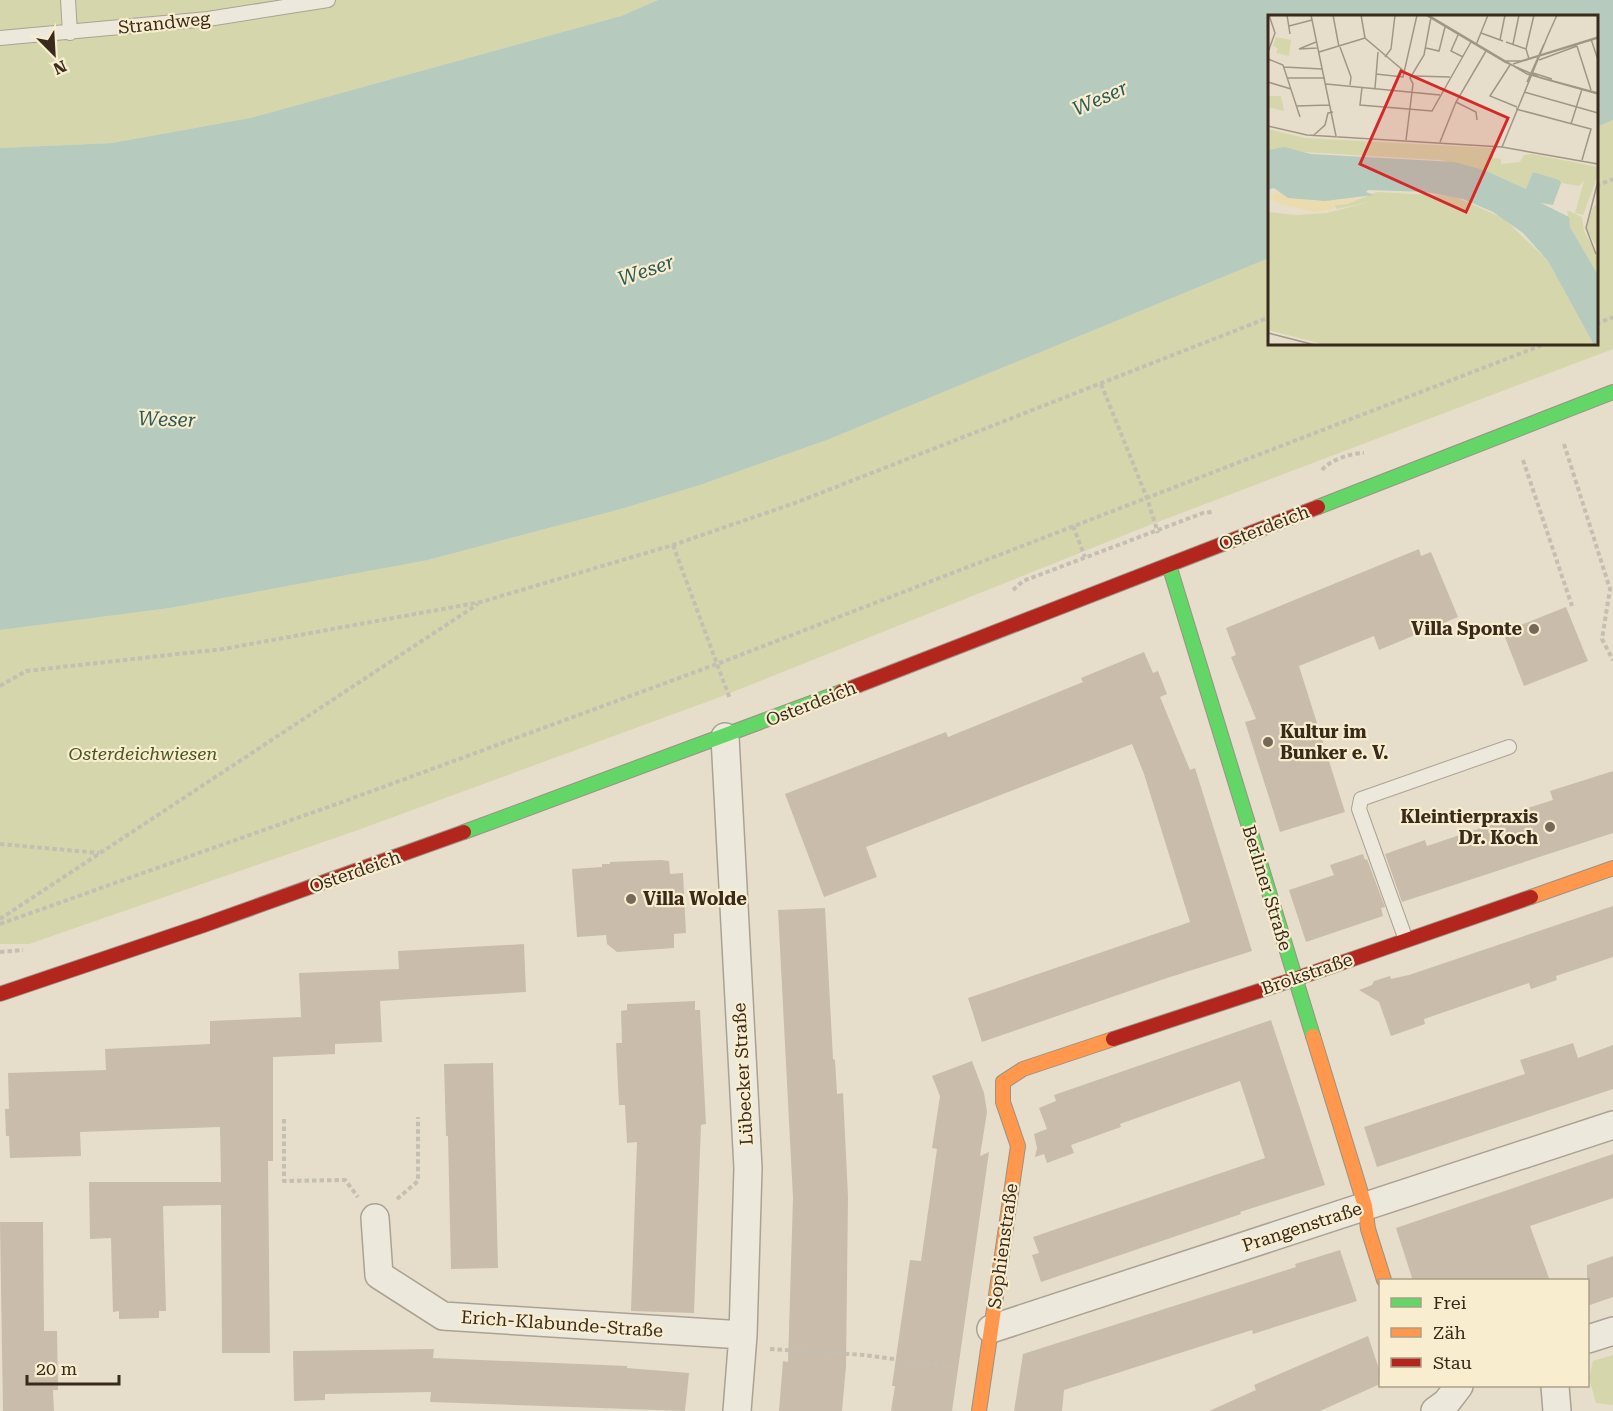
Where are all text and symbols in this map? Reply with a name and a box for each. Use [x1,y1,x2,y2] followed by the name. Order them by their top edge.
[117,7,212,38] street label: Strandweg
[1268,15,1598,345] inset map
[24,24,84,84] north arrow
[50,56,69,78] text: N
[1069,75,1132,121] water label: Weser
[615,249,678,291] water label: Weser
[138,406,197,432] water label: Weser
[1216,501,1312,554] street label: Osterdeich
[1411,618,1522,639] place label: Villa Sponte
[1527,622,1541,636] marker: Villa Sponte
[763,677,859,730] street label: Osterdeich
[1280,721,1389,763] place label: Kultur im Bunker e. V.
[1261,735,1275,749] marker: Kultur im Bunker e. V.
[69,743,217,764] park label: Osterdeichwiesen
[1400,806,1538,848] place label: Kleintierpraxis Dr. Koch
[1543,820,1557,834] marker: Kleintierpraxis Dr. Koch
[1238,823,1297,953] street label: Berliner Straße
[306,846,404,897] street label: Osterdeich
[643,888,747,909] place label: Villa Wolde
[624,892,638,906] marker: Villa Wolde
[1259,948,1355,999] street label: Brokstraße
[728,1002,757,1146] street label: Lübecker Straße
[983,1182,1022,1310] street label: Sophienstraße
[1239,1197,1365,1256] street label: Prangenstraße
[1379,1279,1589,1387] legend
[1433,1292,1467,1313] text: Frei
[460,1306,664,1341] street label: Erich-Klabunde-Straße
[1433,1322,1466,1343] text: Zäh
[27,1348,118,1386] scale bar
[1433,1352,1472,1373] text: Stau
[36,1358,77,1379] text: 20 m

